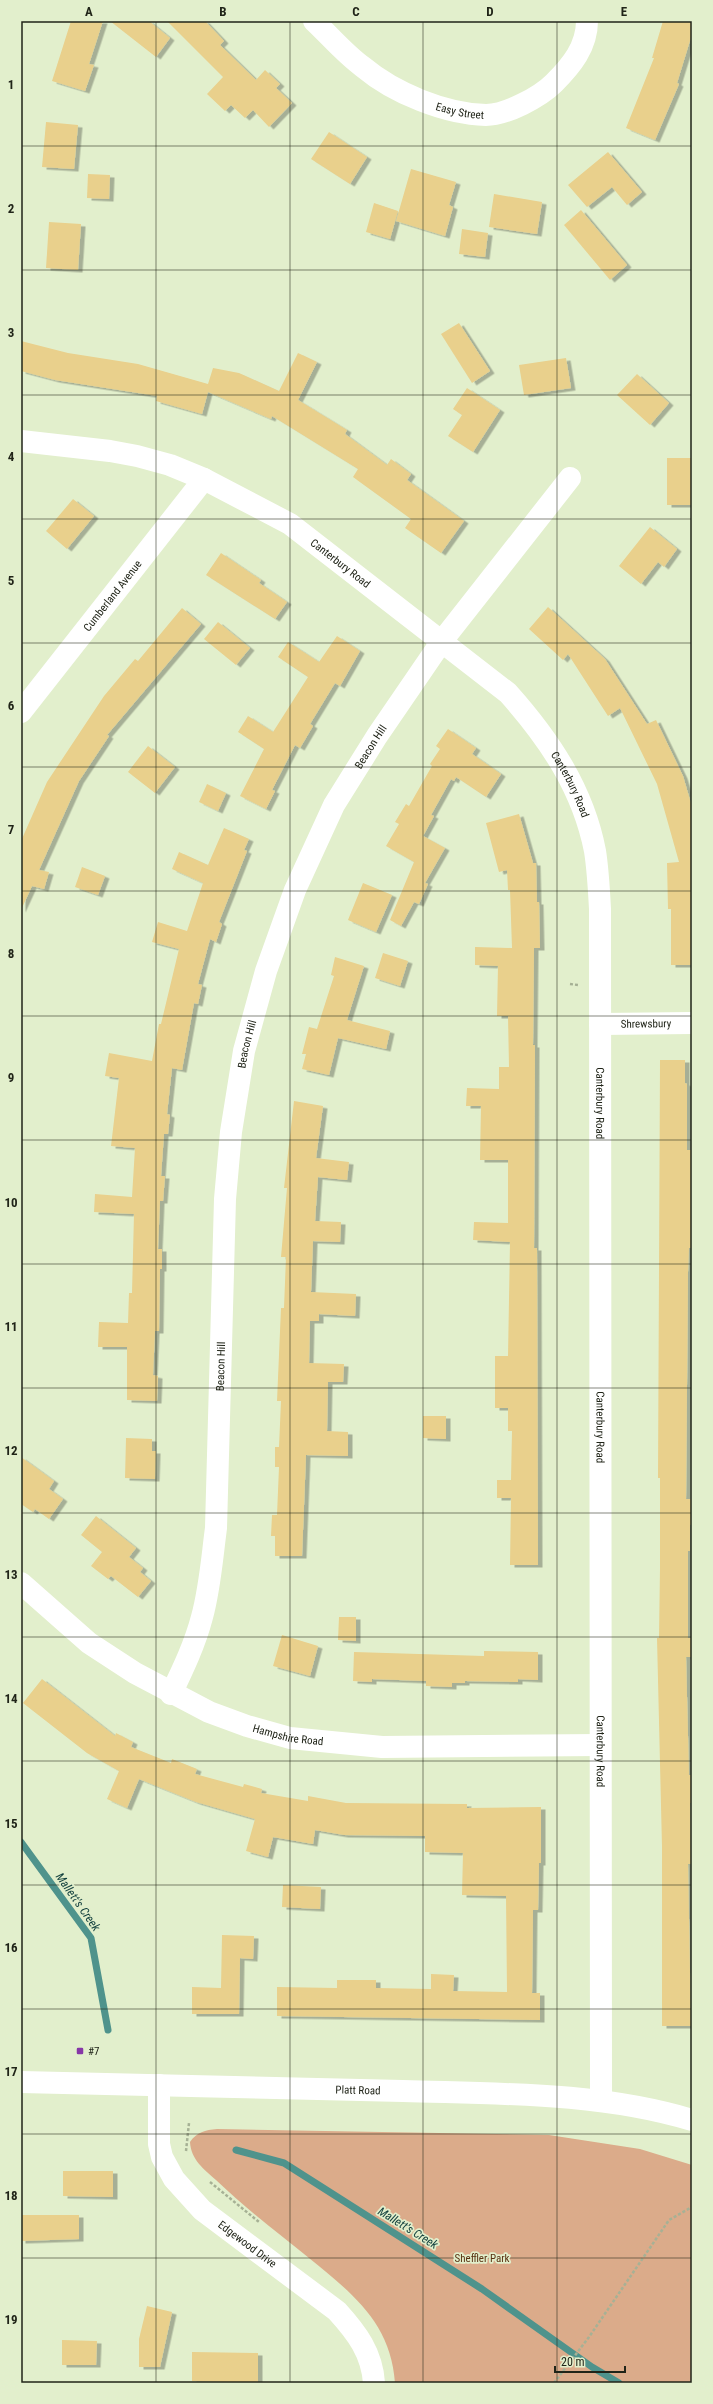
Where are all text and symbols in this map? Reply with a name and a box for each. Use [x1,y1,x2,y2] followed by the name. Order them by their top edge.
[85,4,93,19] text: A
[219,4,227,19] text: B
[352,4,360,19] text: C
[486,4,494,19] text: D
[621,4,628,19] text: E
[8,77,14,92] text: 1
[434,100,484,121] street label: Easy Street
[8,201,15,216] text: 2
[8,325,14,340] text: 3
[8,449,15,464] text: 4
[308,536,373,590] street label: Canterbury Road
[81,558,144,634] street label: Cumberland Avenue
[8,573,15,588] text: 5
[8,698,15,713] text: 6
[352,722,389,771] street label: Beacon Hill
[548,749,592,819] street label: Canterbury Road
[8,822,15,837] text: 7
[8,946,14,961] text: 8
[621,1017,672,1030] street label: Shrewsbury
[235,1018,259,1069] street label: Beacon Hill
[594,1067,607,1139] street label: Canterbury Road
[8,1070,14,1085] text: 9
[4,1195,18,1210] text: 10
[4,1319,18,1334] text: 11
[213,1342,228,1391] street label: Beacon Hill
[594,1391,607,1463] street label: Canterbury Road
[4,1443,18,1458] text: 12
[4,1567,18,1582] text: 13
[4,1691,18,1706] text: 14
[594,1715,607,1787] street label: Canterbury Road
[251,1721,324,1748] street label: Hampshire Road
[4,1816,18,1831] text: 15
[53,1870,104,1934] water label: Mallett's Creek
[4,1940,18,1955] text: 16
[88,2045,99,2058] place label: #7
[75,2046,85,2056] marker: #7
[4,2064,18,2079] text: 17
[335,2083,381,2097] street label: Platt Road
[4,2188,18,2203] text: 18
[376,2204,441,2252] water label: Mallett's Creek
[216,2218,279,2270] street label: Edgewood Drive
[454,2252,510,2265] park label: Sheffler Park
[4,2312,18,2327] text: 19
[555,2348,625,2374] scale bar
[561,2355,585,2369] text: 20 m

